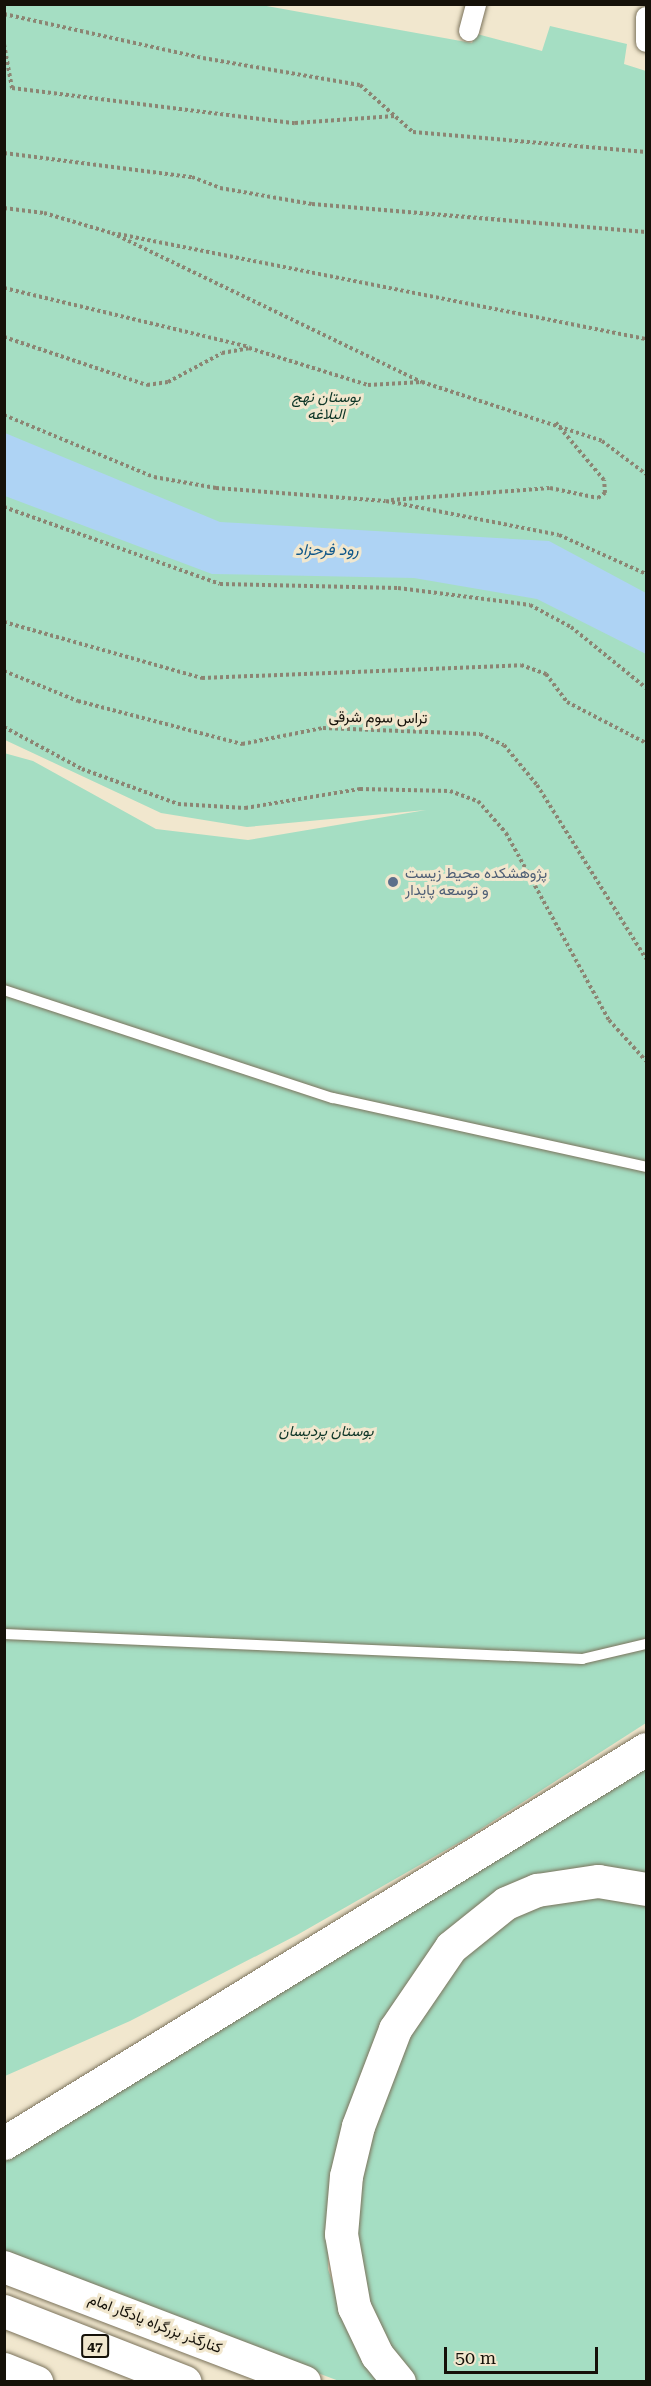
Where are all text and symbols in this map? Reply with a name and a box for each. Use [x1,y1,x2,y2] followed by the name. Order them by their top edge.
[292,388,360,423] park label: بوستان نهج البلاغه
[295,540,359,560] water label: رود فرحزاد
[328,708,428,728] street label: تراس سوم شرقی
[405,864,547,899] place label: پژوهشکده محیط زیست و توسعه پایدار
[386,875,400,889] marker: پژوهشکده محیط زیست و توسعه پایدار
[279,1423,373,1441] park label: بوستان پردیسان
[86,2290,224,2358] street label: کنارگذر بزرگراه یادگار امام
[80,2335,110,2357] road number: 47
[447,2335,602,2373] scale bar
[455,2347,496,2368] text: 50 m

